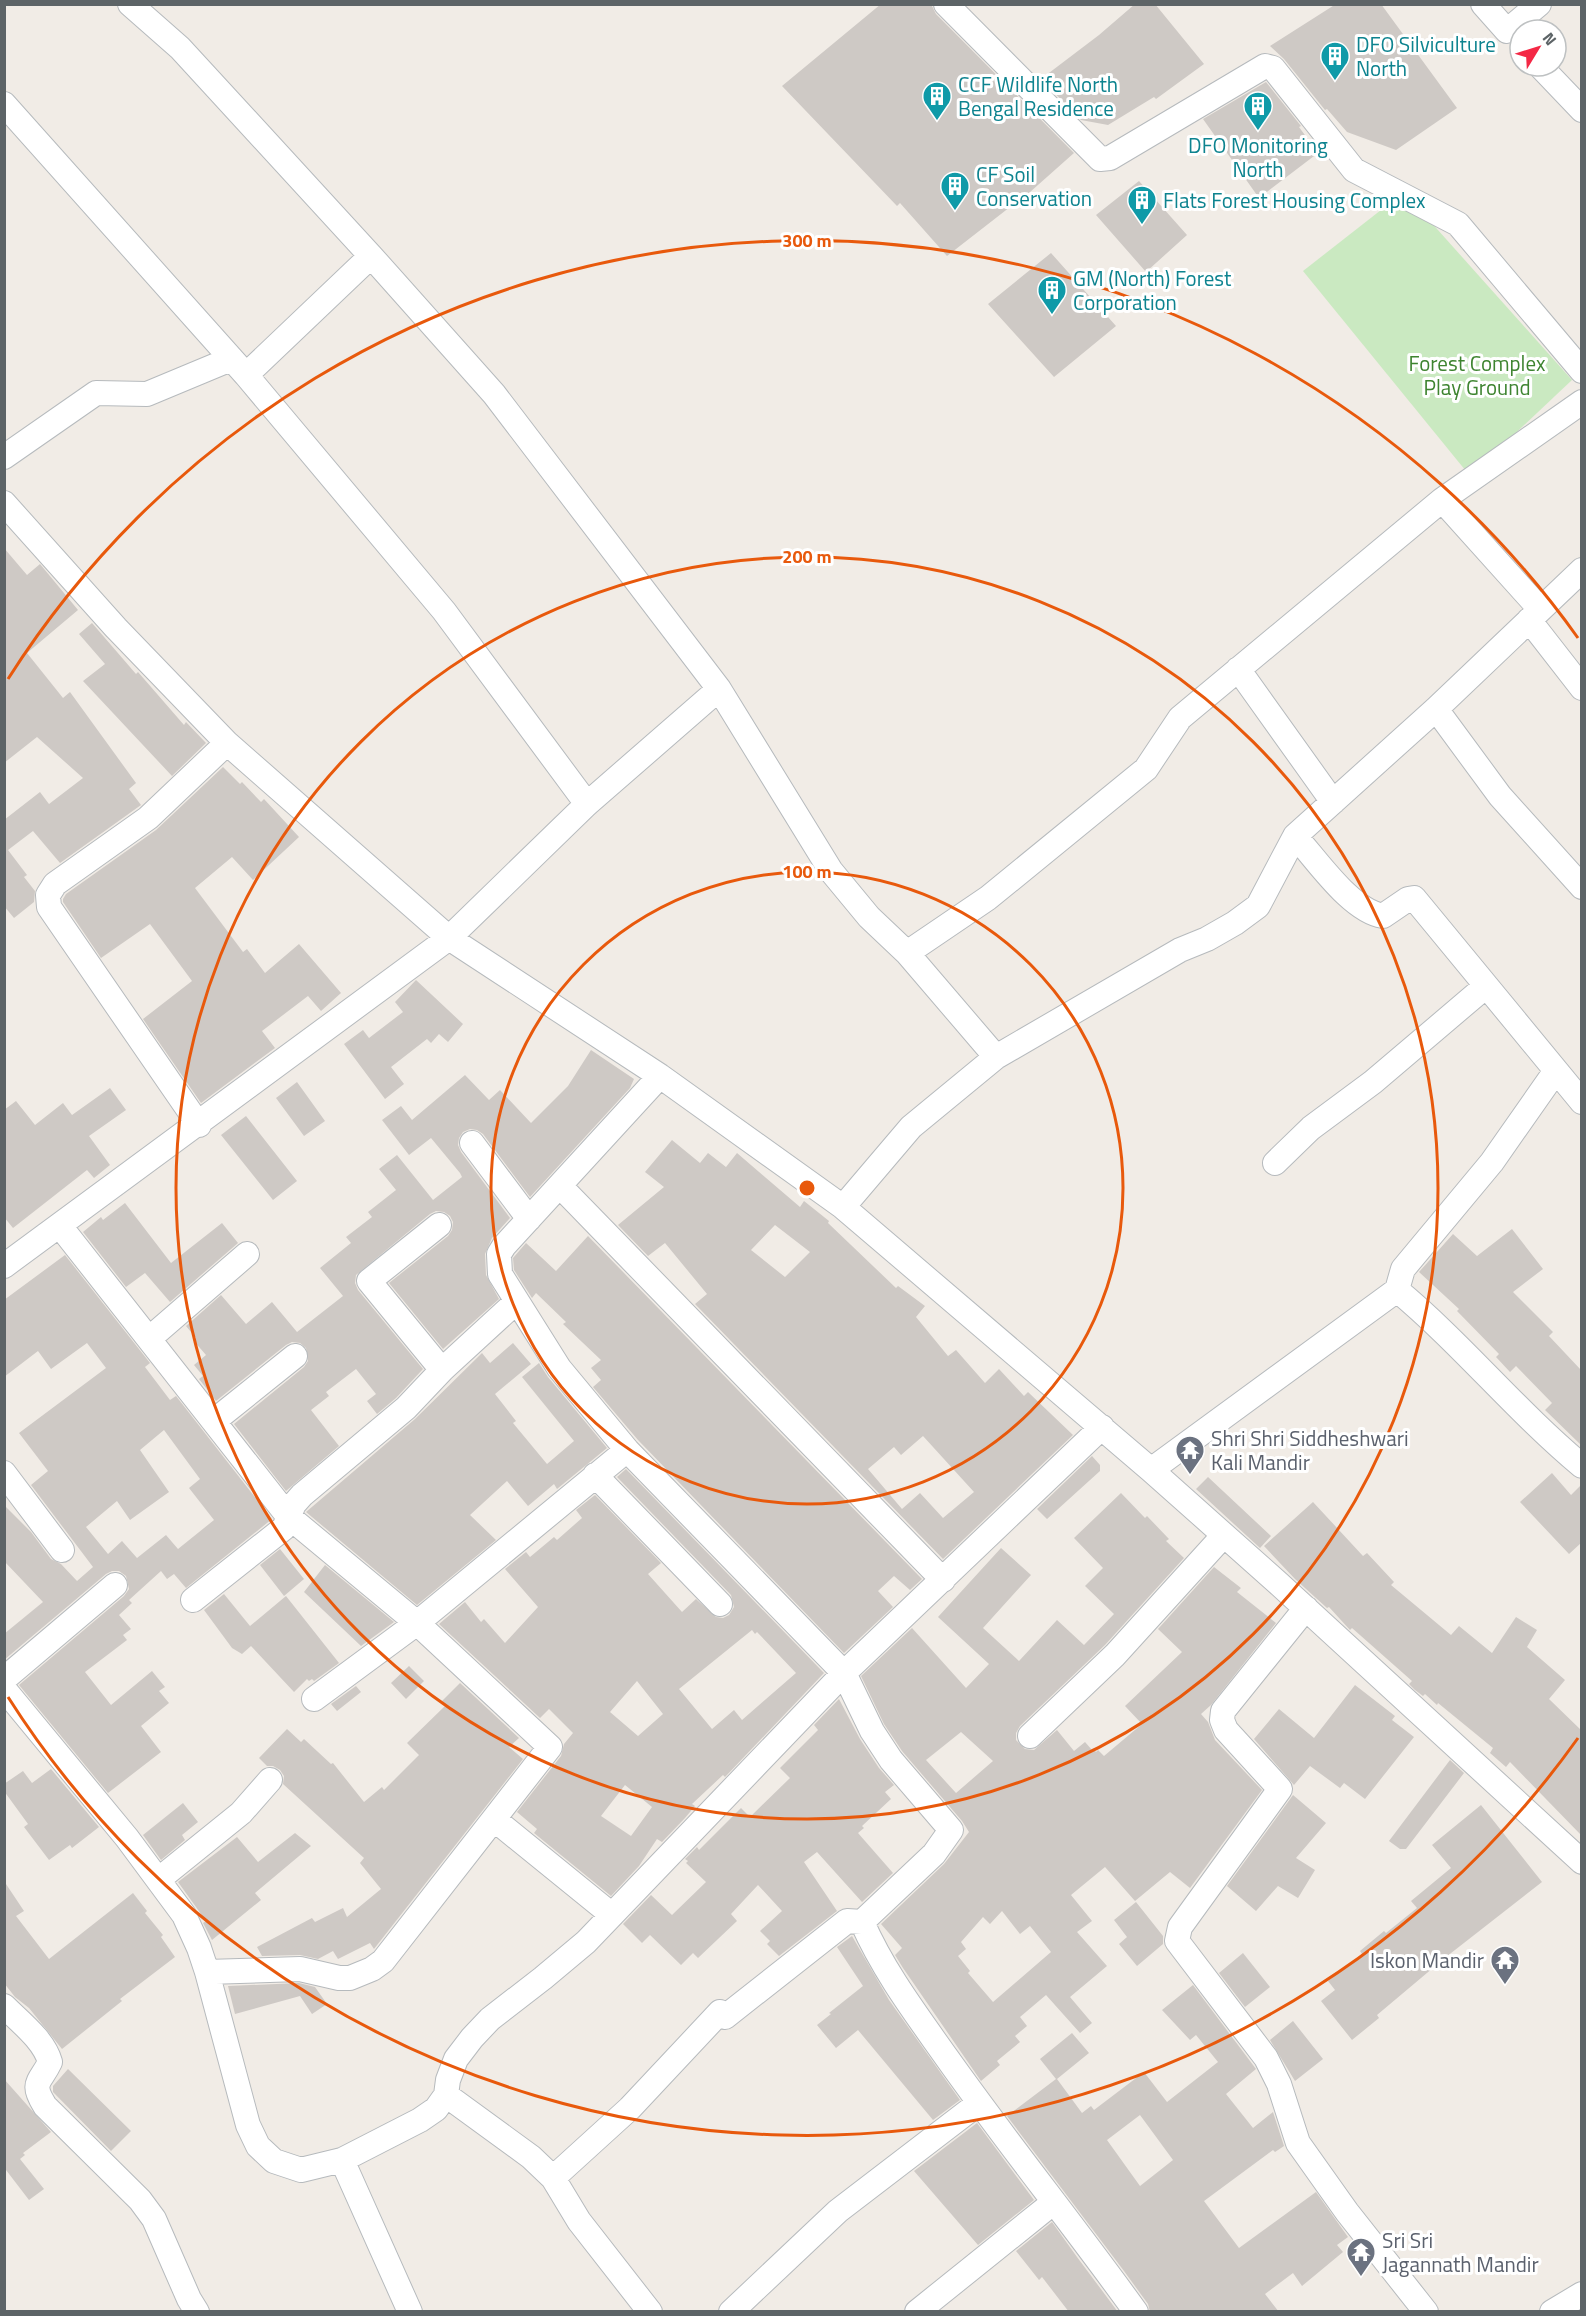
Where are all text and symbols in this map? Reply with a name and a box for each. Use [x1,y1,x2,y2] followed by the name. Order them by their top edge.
[1508,18,1568,78] north arrow
[1537,27,1563,51] text: N
[1356,28,1496,84] place label: DFO Silviculture North
[1319,40,1351,82] building icon: DFO Silviculture North
[958,68,1118,124] place label: CCF Wildlife North Bengal Residence
[921,80,953,122] building icon: CCF Wildlife North Bengal Residence
[1242,90,1274,132] building icon: DFO Monitoring North
[1188,129,1328,185] place label: DFO Monitoring North
[976,158,1092,214] place label: CF Soil Conservation
[939,170,971,212] building icon: CF Soil Conservation
[1126,184,1158,226] building icon: Flats Forest Housing Complex
[1163,184,1426,216] place label: Flats Forest Housing Complex
[782,227,832,254] text: 300 m
[1073,262,1232,318] place label: GM (North) Forest Corporation
[1036,274,1068,316] building icon: GM (North) Forest Corporation
[1409,347,1546,403] park label: Forest Complex Play Ground
[782,543,832,570] text: 200 m
[782,858,832,885] text: 100 m
[797,1178,817,1198] centre of rings
[1211,1422,1409,1478] place label: Shri Shri Siddheshwari Kali Mandir
[1174,1434,1206,1476] temple icon: Shri Shri Siddheshwari Kali Mandir
[1370,1944,1484,1976] place label: Iskon Mandir
[1489,1944,1521,1986] temple icon: Iskon Mandir
[1382,2224,1539,2280] place label: Sri Sri Jagannath Mandir
[1345,2236,1377,2278] temple icon: Sri Sri Jagannath Mandir

